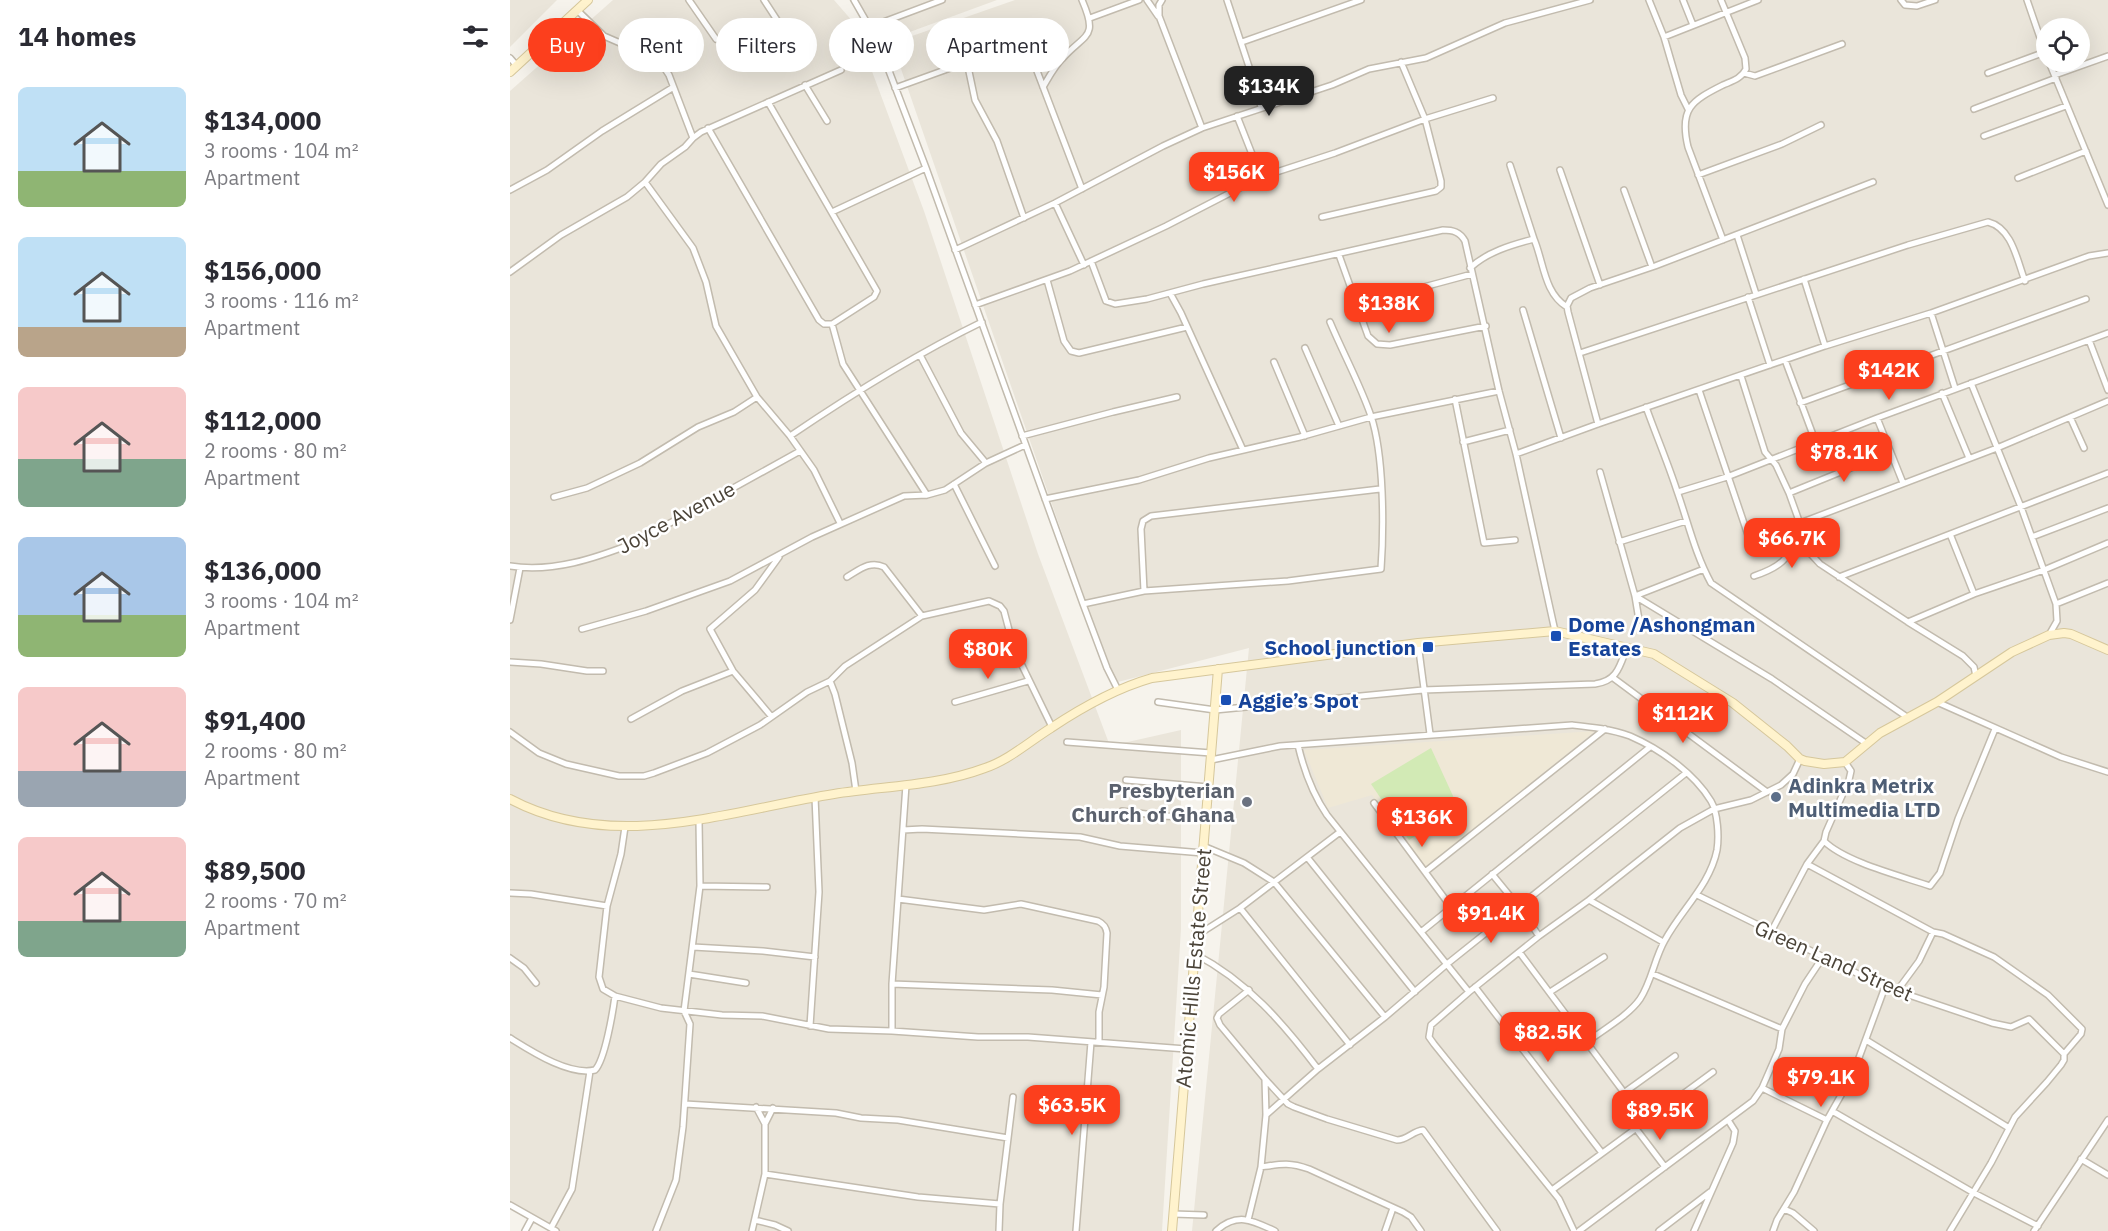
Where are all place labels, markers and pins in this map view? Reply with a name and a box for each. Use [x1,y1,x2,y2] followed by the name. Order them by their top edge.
[1227,66,1311,117] pin: $134K
[1192,152,1276,203] pin: $156K
[1347,283,1431,334] pin: $138K
[1847,350,1931,401] pin: $142K
[1795,432,1893,483] pin: $78.1K
[1743,518,1841,569] pin: $66.7K
[1568,610,1755,662] place label: Dome /Ashongman Estates
[952,629,1024,680] pin: $80K
[1549,629,1563,643] marker: Dome /Ashongman Estates
[1264,633,1416,661] place label: School junction
[1421,640,1435,654] marker: School junction
[1238,686,1359,714] place label: Aggie’s Spot
[1219,693,1233,707] marker: Aggie’s Spot
[1641,693,1725,744] pin: $112K
[1788,771,1941,823] place label: Adinkra Metrix Multimedia LTD
[1071,776,1235,828] place label: Presbyterian Church of Ghana
[1769,790,1783,804] marker: Adinkra Metrix Multimedia LTD
[1240,795,1254,809] marker: Presbyterian Church of Ghana
[1380,797,1464,848] pin: $136K
[1442,893,1540,944] pin: $91.4K
[1499,1012,1597,1063] pin: $82.5K
[1772,1057,1870,1108] pin: $79.1K
[1023,1085,1121,1136] pin: $63.5K
[1611,1090,1709,1141] pin: $89.5K

